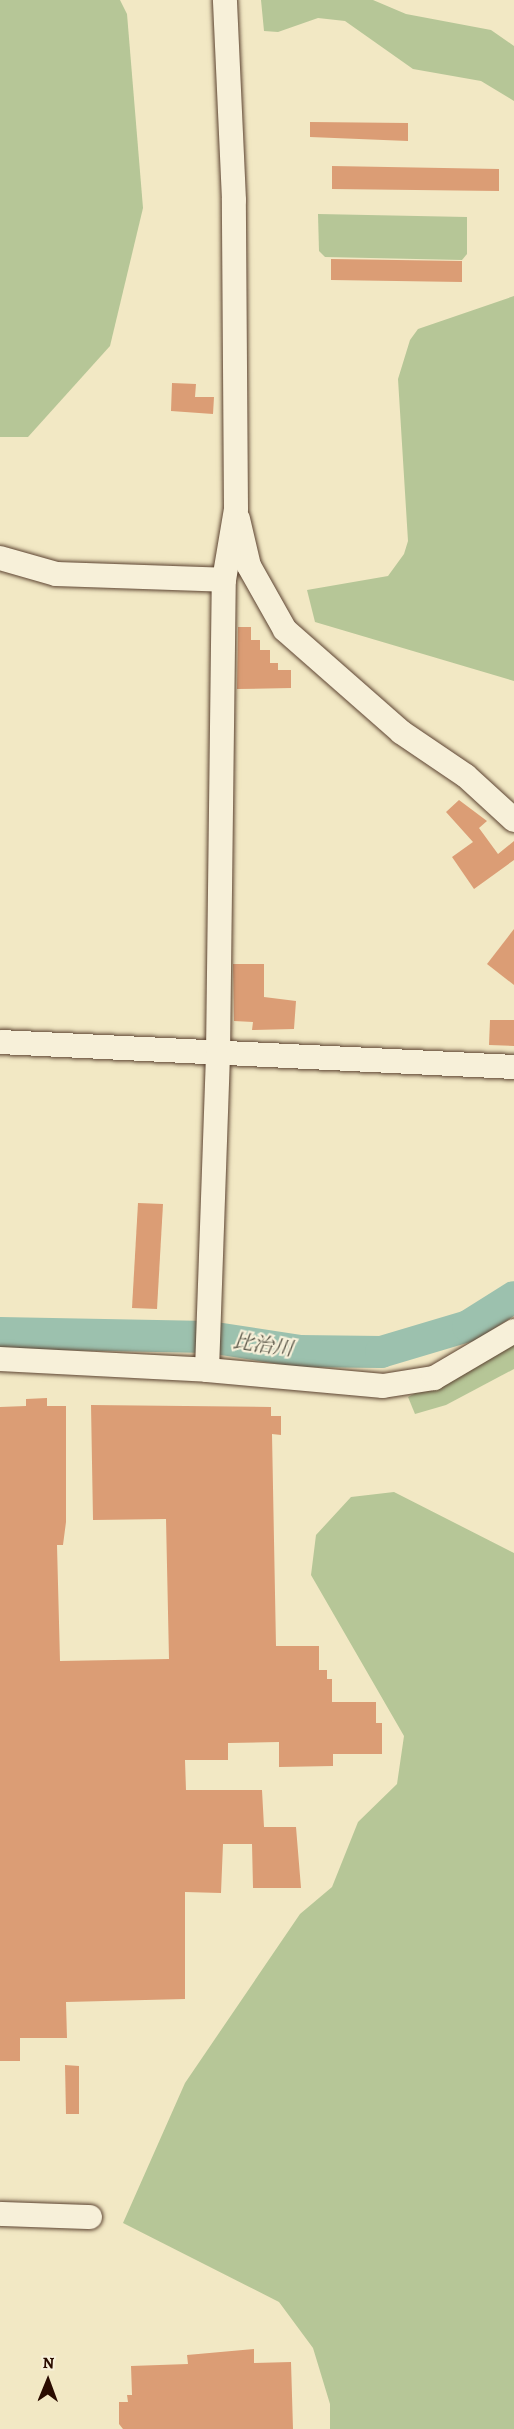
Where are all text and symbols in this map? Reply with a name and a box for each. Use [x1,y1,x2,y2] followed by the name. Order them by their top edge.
[232,1329,294,1361] water label: 比治川
[18,2351,78,2411] north arrow
[42,2352,54,2374] text: N

